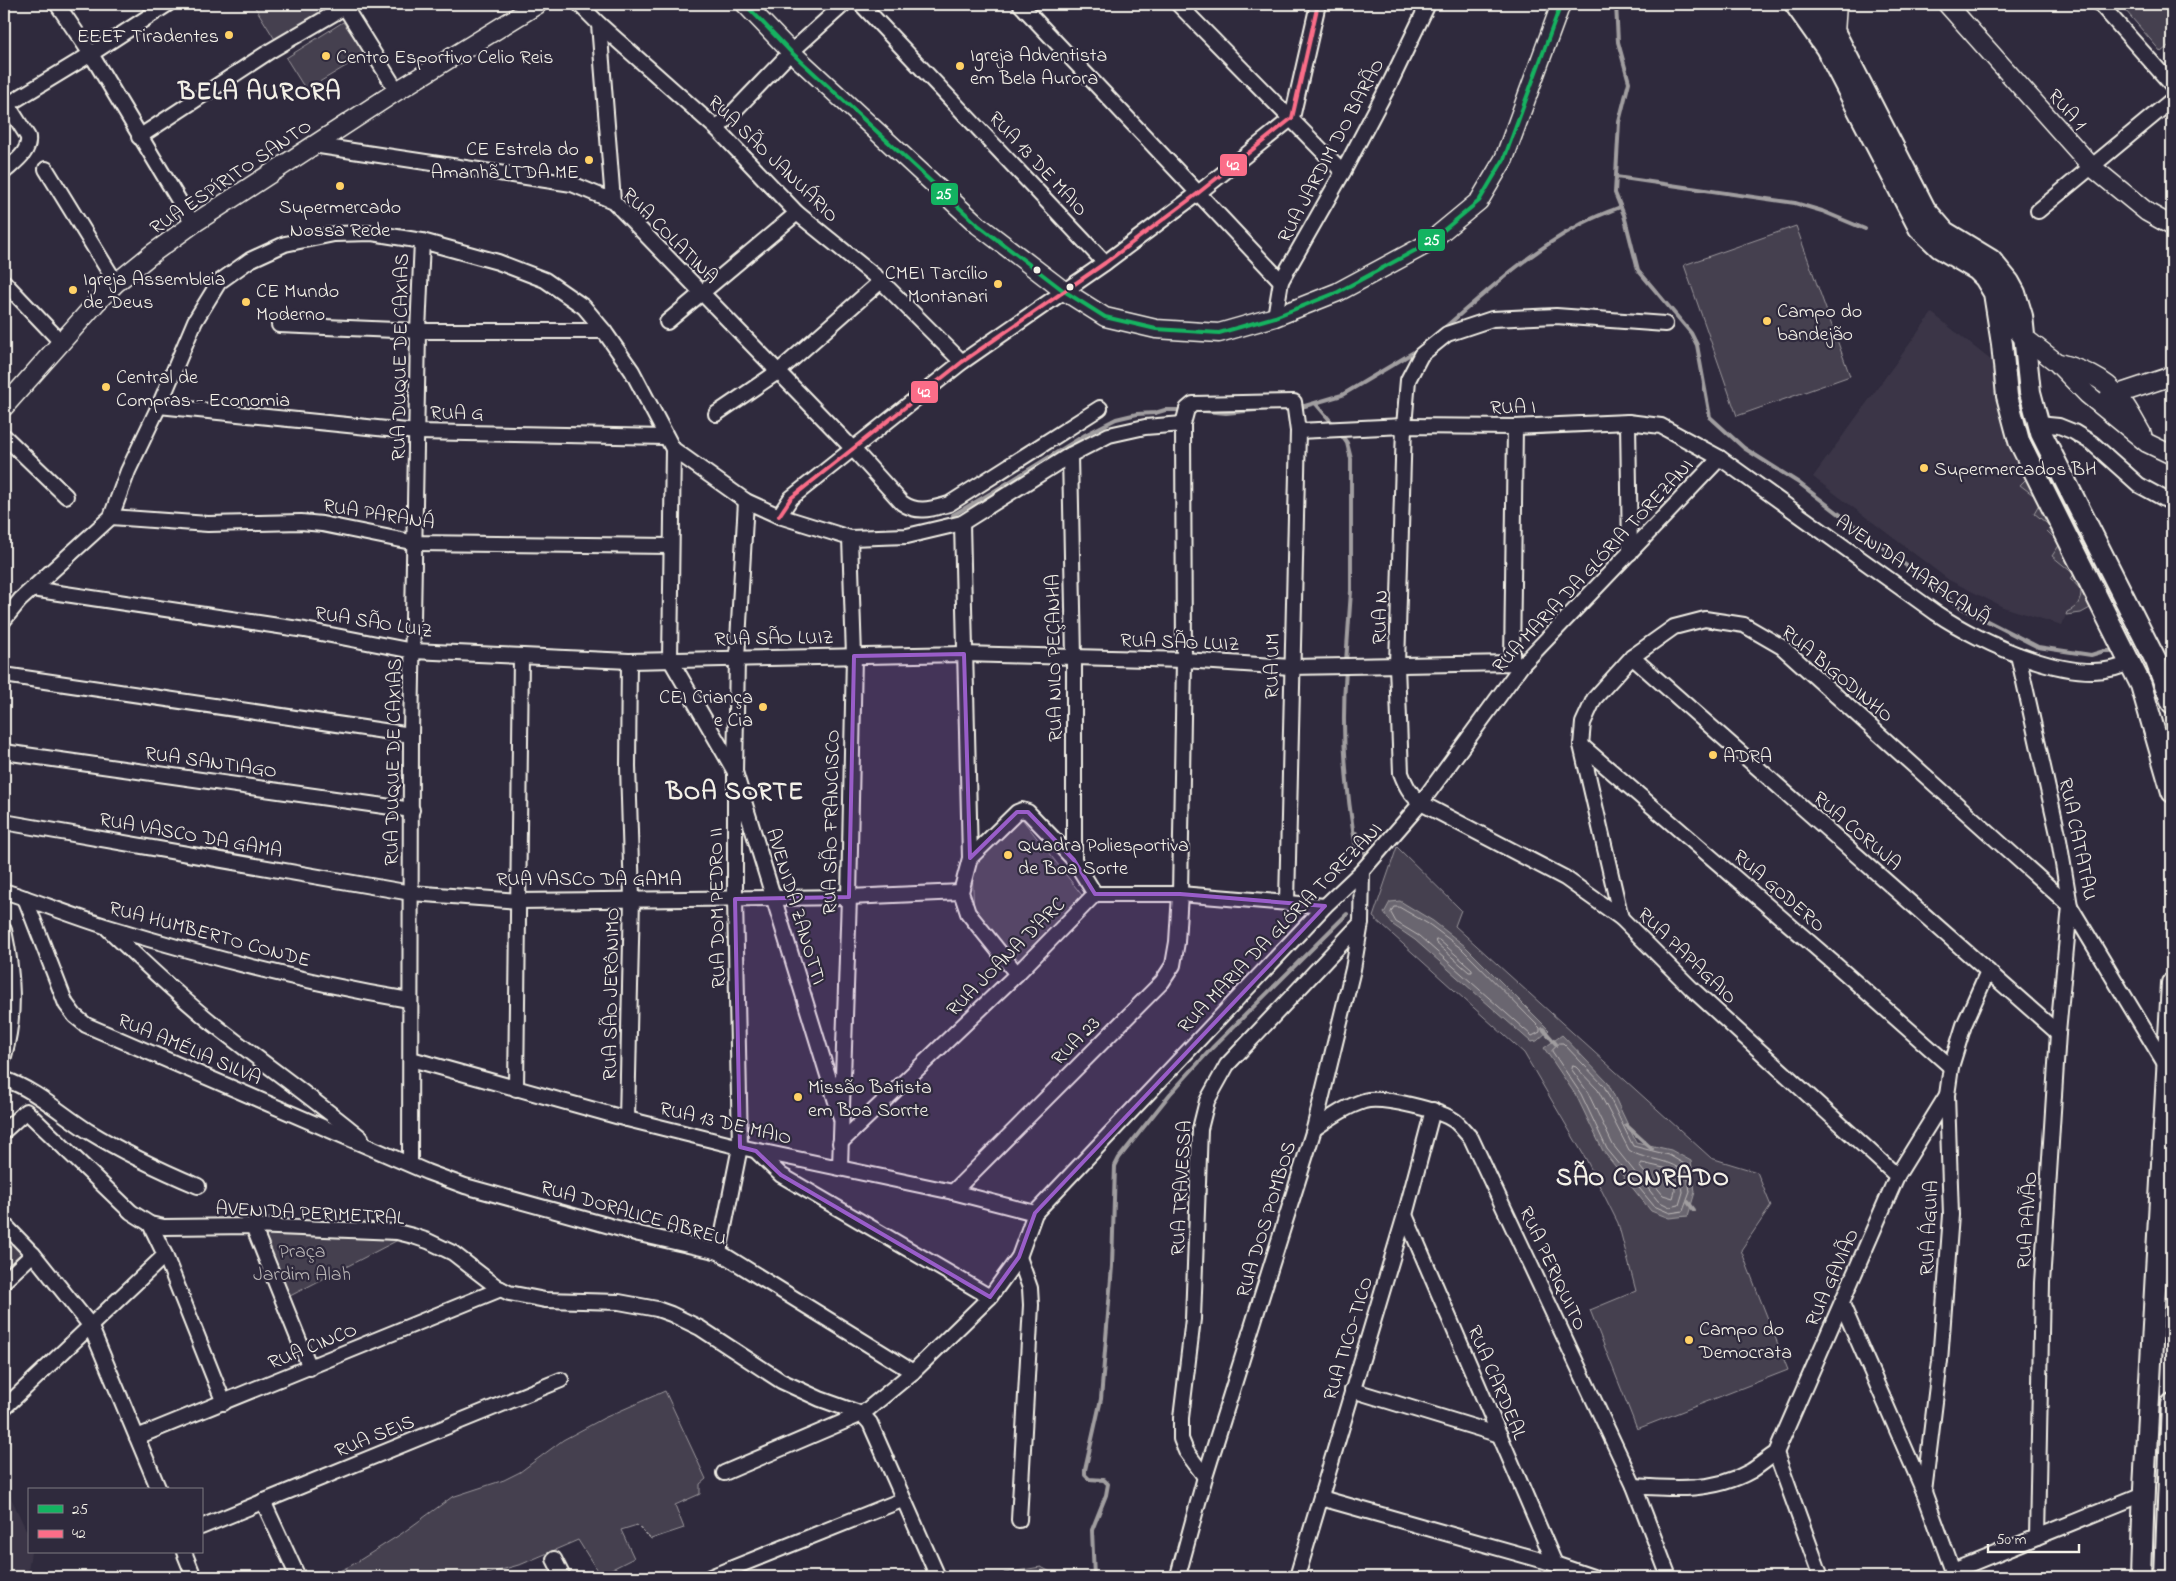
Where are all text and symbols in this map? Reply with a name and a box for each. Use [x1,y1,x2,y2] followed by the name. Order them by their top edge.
[77,23,219,52] place label: EEEF Tiradentes
[223,29,235,41] marker: EEEF Tiradentes
[970,42,1107,94] place label: Igreja Adventista em Bela Aurora
[336,44,553,73] place label: Centro Esportivo Celio Reis
[320,50,332,62] marker: Centro Esportivo Celio Reis
[1271,54,1393,248] street label: RUA JARDIM DO BARÃO
[954,60,966,72] marker: Igreja Adventista em Bela Aurora
[177,75,342,111] district label: BELA AURORA
[2040,83,2093,138] street label: RUA 1
[700,89,844,230] street label: RUA SÃO JANUÁRIO
[981,106,1094,224] street label: RUA 13 DE MAIO
[145,113,318,243] street label: RUA ESPÍRITO SANTO
[431,136,579,188] place label: CE Estrela do Amanhã LTDA ME
[1219,153,1248,177] line badge: 42
[583,154,595,166] marker: CE Estrela do Amanhã LTDA ME
[1226,156,1239,177] text: 42
[334,180,346,192] marker: Supermercado Nossa Rede
[614,182,724,292] street label: RUA COLATINA
[930,182,959,206] line badge: 25
[936,185,951,206] text: 25
[279,194,401,246] place label: Supermercado Nossa Rede
[1417,228,1446,252] line badge: 25
[1424,231,1439,252] text: 25
[385,253,418,461] street label: RUA DUQUE DE CAXIAS
[885,260,988,312] place label: CMEI Tarcílio Montanari
[1032,265,1042,275] unlabelled marker
[83,266,226,318] place label: Igreja Assembleia de Deus
[256,278,339,330] place label: CE Mundo Moderno
[992,278,1004,290] marker: CMEI Tarcílio Montanari
[1065,282,1075,292] unlabelled marker
[67,284,79,296] marker: Igreja Assembleia de Deus
[240,296,252,308] marker: CE Mundo Moderno
[1777,298,1862,350] place label: Campo do bandejão
[1761,315,1773,327] marker: Campo do bandejão
[116,364,290,416] place label: Central de Compras - Economia
[910,380,939,404] line badge: 42
[100,381,112,393] marker: Central de Compras - Economia
[917,383,930,404] text: 42
[1490,394,1536,423] street label: RUA I
[430,400,484,429] street label: RUA G
[1486,453,1701,680] street label: RUA MARIA DA GLÓRIA TOREZANI
[1934,456,2097,485] place label: Supermercados BH
[1918,462,1930,474] marker: Supermercados BH
[321,492,437,539] street label: RUA PARANÁ
[1829,509,1995,634] street label: AVENIDA MARACANÃ
[1040,574,1071,742] street label: RUA NILO PEÇANHA
[1366,589,1397,645] street label: RUA N
[312,600,435,647] street label: RUA SÃO LUIZ
[1774,619,1899,731] street label: RUA BIGODINHO
[714,624,834,655] street label: RUA SÃO LUIZ
[1120,627,1240,660] street label: RUA SÃO LUIZ
[1258,633,1289,699] street label: RUA UM
[378,658,411,866] street label: RUA DUQUE DE CAXIAS
[659,684,753,736] place label: CEI Criança e Cia
[757,701,769,713] marker: CEI Criança e Cia
[816,729,849,915] street label: RUA SÃO FRANCISCO
[143,740,279,787] street label: RUA SANTIAGO
[1723,743,1772,772] place label: ADRA
[1707,749,1719,761] marker: ADRA
[665,775,804,811] district label: BOA SORTE
[2049,776,2104,903] street label: RUA CATATAU
[1806,785,1907,879] street label: RUA CORUJA
[97,806,284,867] street label: RUA VASCO DA GAMA
[1172,817,1390,1041] street label: RUA MARIA DA GLÓRIA TOREZANI
[757,825,832,988] street label: AVENIDA ZANOTTI
[703,827,734,989] street label: RUA DOM PEDRO II
[1018,832,1189,884] place label: Quadra Poliesportiva de Boa Sorte
[1726,843,1831,940] street label: RUA GODERO
[1002,849,1014,861] marker: Quadra Poliesportiva de Boa Sorte
[496,866,682,895] street label: RUA VASCO DA GAMA
[941,892,1073,1024] street label: RUA JOANA D'ARC
[105,895,313,976] street label: RUA HUMBERTO CONDE
[1630,902,1743,1012] street label: RUA PAPAGAIO
[596,907,629,1081] street label: RUA SÃO JERÔNIMO
[113,1007,265,1094] street label: RUA AMÉLIA SILVA
[1046,1011,1108,1073] street label: RUA 23
[808,1074,932,1126] place label: Missão Batista em Boa Sorrte
[792,1091,804,1103] marker: Missão Batista em Boa Sorrte
[657,1095,794,1154] street label: RUA 13 DE MAIO
[1164,1120,1201,1256] street label: RUA TRAVESSA
[1230,1138,1305,1301] street label: RUA DOS POMBOS
[1556,1160,1730,1197] district label: SÃO CONRADO
[2011,1171,2046,1270] street label: RUA PAVÃO
[537,1174,730,1255] street label: RUA DORALICE ABREU
[1914,1180,1947,1277] street label: RUA ÁGUIA
[215,1195,405,1234] street label: AVENIDA PERIMETRAL
[1510,1202,1593,1336] street label: RUA PERIQUITO
[1799,1224,1868,1332] street label: RUA GAVIÃO
[253,1238,351,1290] park label: Praça Jardim Alah
[1317,1273,1382,1404] street label: RUA TICO-TICO
[264,1316,362,1378] street label: RUA CINCO
[1698,1316,1792,1368] place label: Campo do Democrata
[1459,1321,1533,1445] street label: RUA CARDEAL
[1683,1334,1695,1346] marker: Campo do Democrata
[331,1408,419,1466] street label: RUA SEIS
[28,1488,202,1554] legend
[72,1499,88,1521] text: 25
[1988,1521,2080,1553] scale bar
[72,1523,86,1545] text: 42
[1996,1529,2027,1551] text: 50 m

